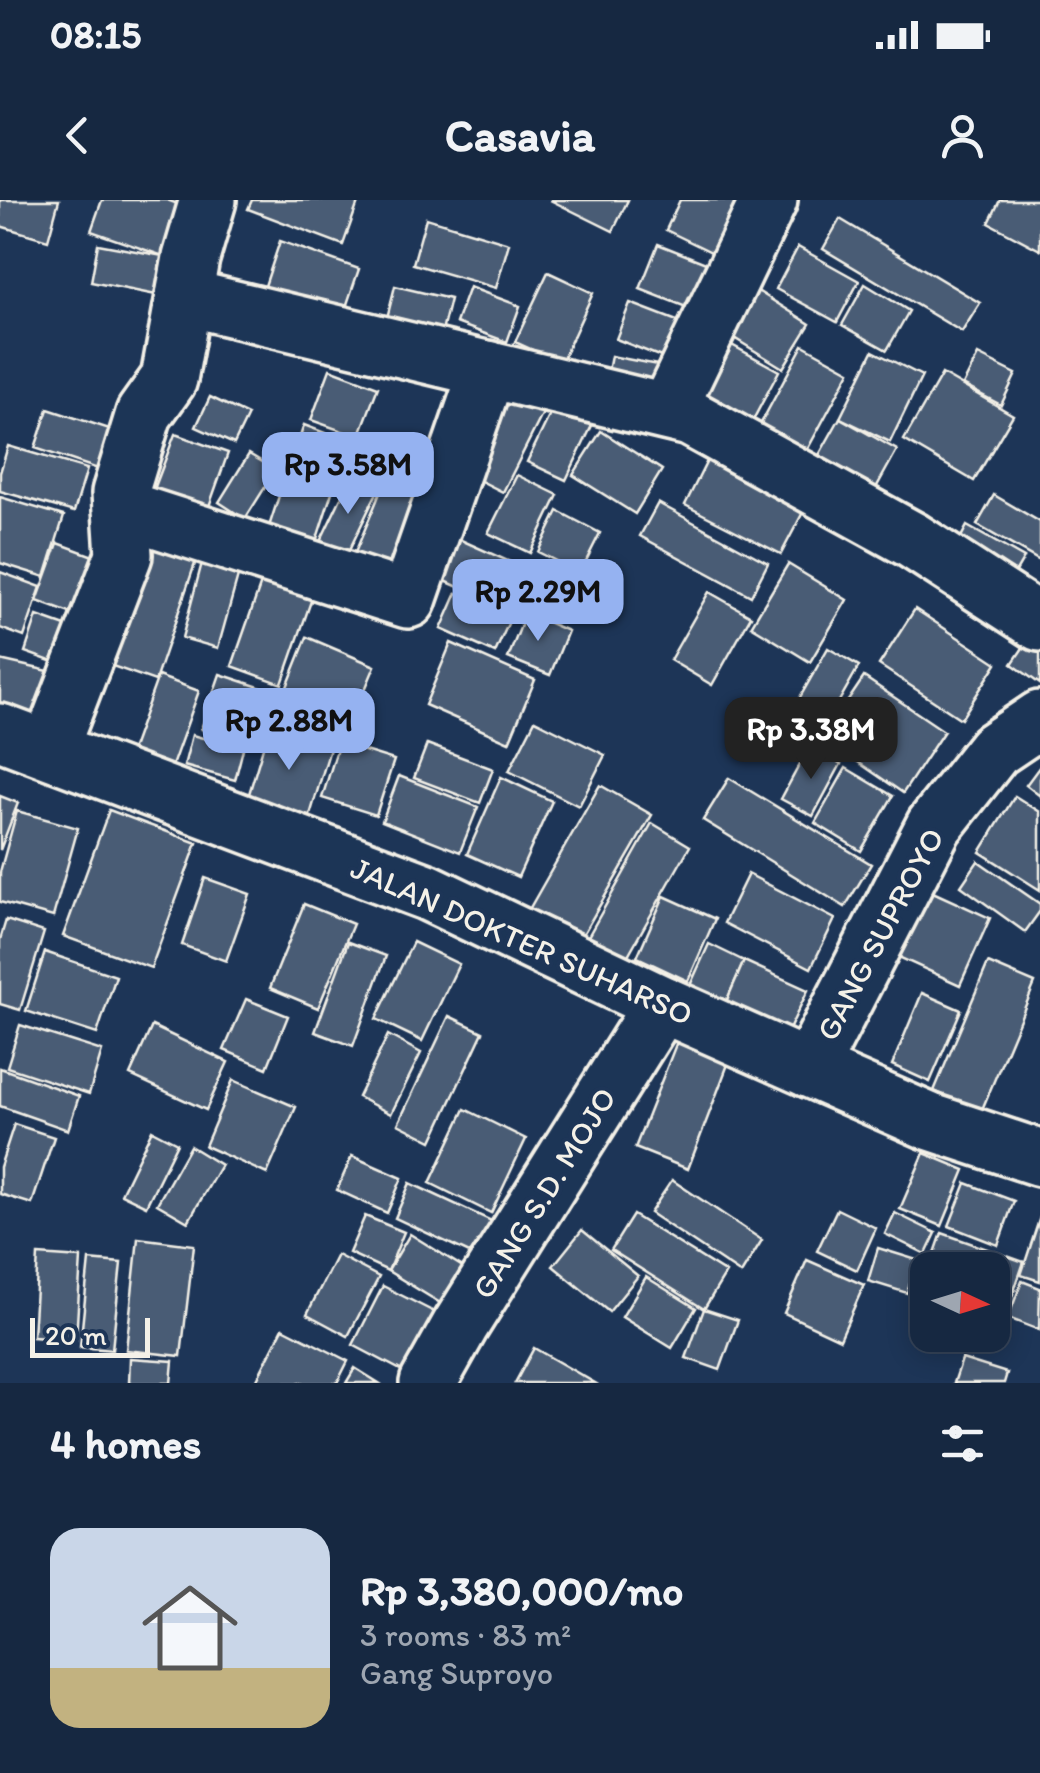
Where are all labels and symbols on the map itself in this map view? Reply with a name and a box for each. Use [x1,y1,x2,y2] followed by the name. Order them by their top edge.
[245,432,451,517] pin: Rp 3.58M
[435,559,641,644] pin: Rp 2.29M
[186,688,392,773] pin: Rp 2.88M
[708,697,914,782] pin: Rp 3.38M
[808,821,952,1047] street label: GANG SUPROYO
[345,848,699,1034] street label: JALAN DOKTER SUHARSO
[464,1081,624,1305] street label: GANG S.D. MOJO
[910,1252,1010,1352] north arrow
[30,1313,150,1358] scale bar

